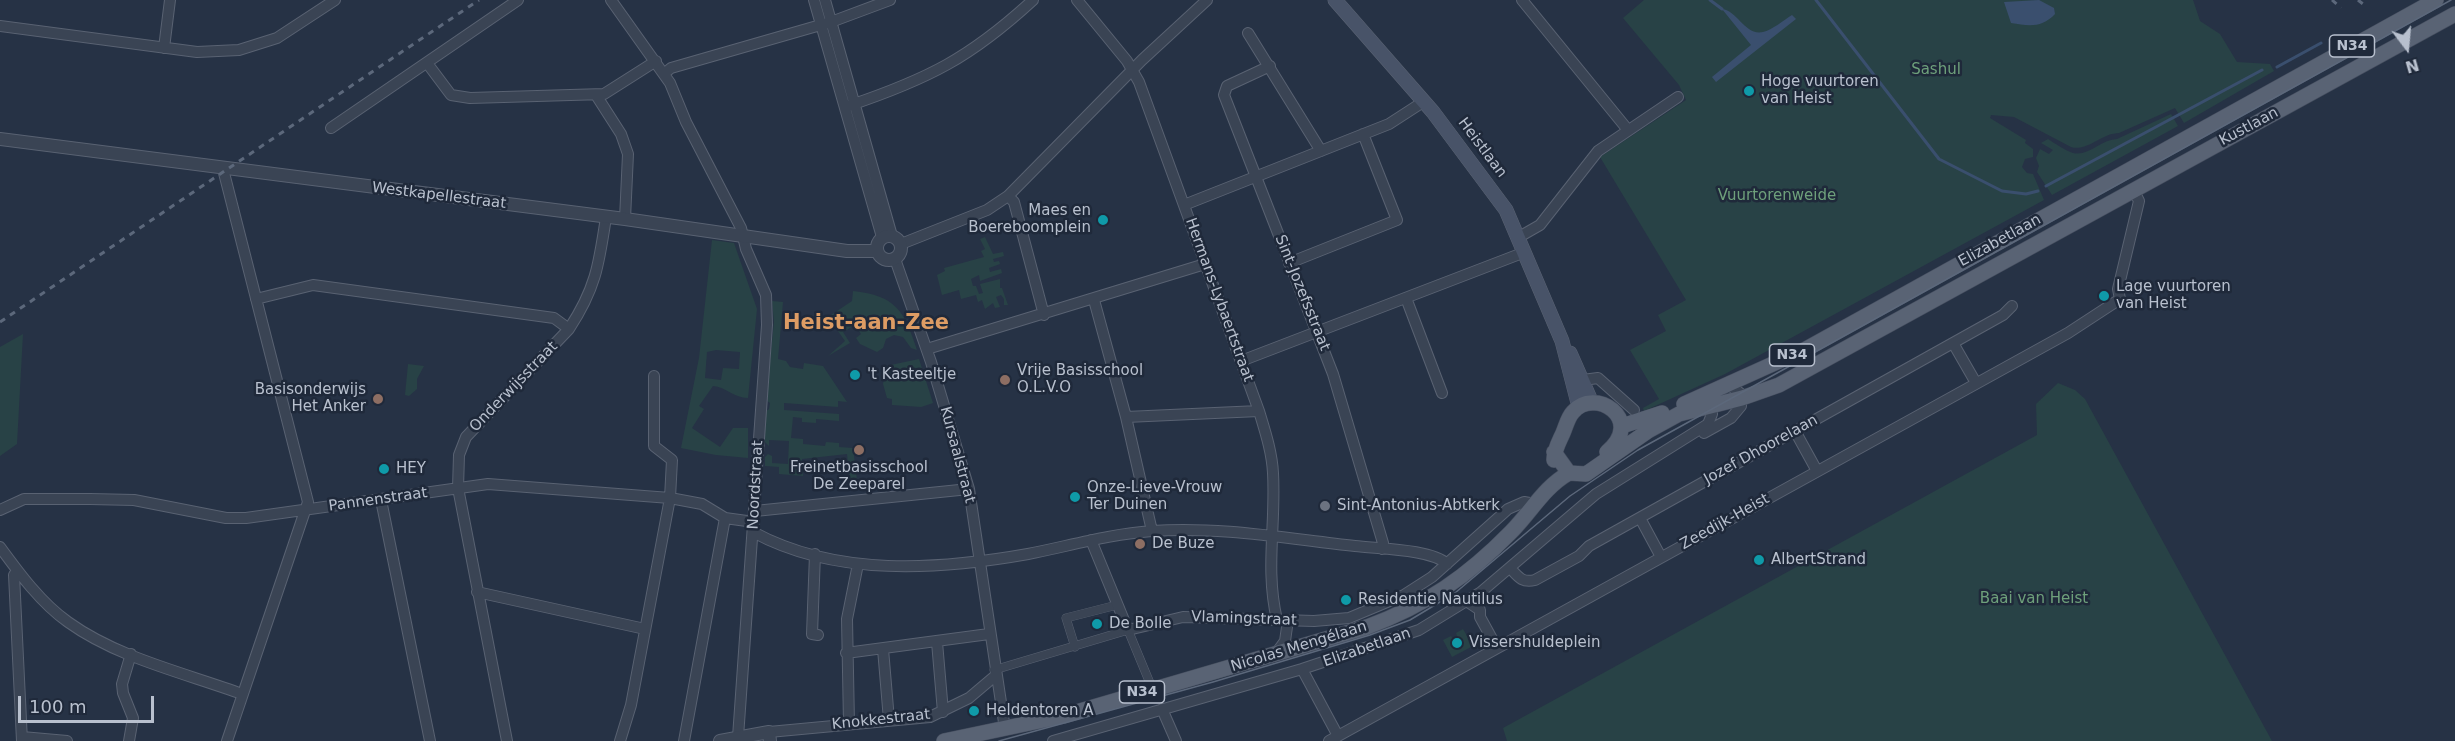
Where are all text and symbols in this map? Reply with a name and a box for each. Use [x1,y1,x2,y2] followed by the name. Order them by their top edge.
[2377,18,2437,78] north arrow
[2330,35,2374,57] road number: N34
[2403,55,2421,77] text: N
[1911,61,1961,79] park label: Sashul
[1761,73,1879,108] place label: Hoge vuurtoren van Heist
[1742,84,1756,98] marker: Hoge vuurtoren van Heist
[2216,104,2282,150] street label: Kustlaan
[1454,114,1510,182] street label: Heistlaan
[371,179,507,213] street label: Westkapellestraat
[1718,187,1836,205] park label: Vuurtorenweide
[968,202,1091,237] place label: Maes en Boereboomplein
[1956,211,2044,271] street label: Elizabetlaan
[1096,213,1110,227] marker: Maes en Boereboomplein
[1181,216,1257,384] street label: Hermans-Lybaertstraat
[1271,232,1333,354] street label: Sint-Jozefsstraat
[2116,278,2231,313] place label: Lage vuurtoren van Heist
[2097,289,2111,303] marker: Lage vuurtoren van Heist
[783,311,949,337] district label: Heist-aan-Zee
[466,338,562,436] street label: Onderwijsstraat
[1770,344,1814,366] road number: N34
[1017,362,1143,397] place label: Vrije Basisschool O.L.V.O
[867,366,956,384] place label: 't Kasteeltje
[848,368,862,382] marker: 't Kasteeltje
[998,373,1012,387] marker: Vrije Basisschool O.L.V.O
[255,381,366,416] place label: Basisonderwijs Het Anker
[371,392,385,406] marker: Basisonderwijs Het Anker
[935,405,979,505] street label: Kursaalstraat
[1701,411,1821,489] street label: Jozef Dhoorelaan
[745,440,767,530] street label: Noordstraat
[852,443,866,457] marker: Freinetbasisschool De Zeeparel
[790,459,928,494] place label: Freinetbasisschool De Zeeparel
[396,460,426,478] place label: HEY
[377,462,391,476] marker: HEY
[1087,479,1222,514] place label: Onze-Lieve-Vrouw Ter Duinen
[328,484,428,516] street label: Pannenstraat
[1068,490,1082,504] marker: Onze-Lieve-Vrouw Ter Duinen
[1677,490,1773,554] street label: Zeedijk-Heist
[1337,497,1500,515] place label: Sint-Antonius-Abtkerk
[1318,499,1332,513] marker: Sint-Antonius-Abtkerk
[1152,535,1214,553] place label: De Buze
[1133,537,1147,551] marker: De Buze
[1771,551,1866,569] place label: AlbertStrand
[1752,553,1766,567] marker: AlbertStrand
[1980,590,2088,608] park label: Baai van Heist
[1358,591,1503,609] place label: Residentie Nautilus
[1339,593,1353,607] marker: Residentie Nautilus
[1191,608,1297,630] street label: Vlamingstraat
[1109,615,1172,633] place label: De Bolle
[1090,617,1104,631] marker: De Bolle
[1229,618,1369,676] street label: Nicolas Mengélaan
[1321,625,1413,671] street label: Elizabetlaan
[1469,634,1600,652] place label: Vissershuldeplein
[1450,636,1464,650] marker: Vissershuldeplein
[1120,681,1164,703] road number: N34
[21,684,158,722] scale bar
[29,696,87,717] text: 100 m
[986,702,1094,720] place label: Heldentoren A
[967,704,981,718] marker: Heldentoren A
[831,706,931,734] street label: Knokkestraat

